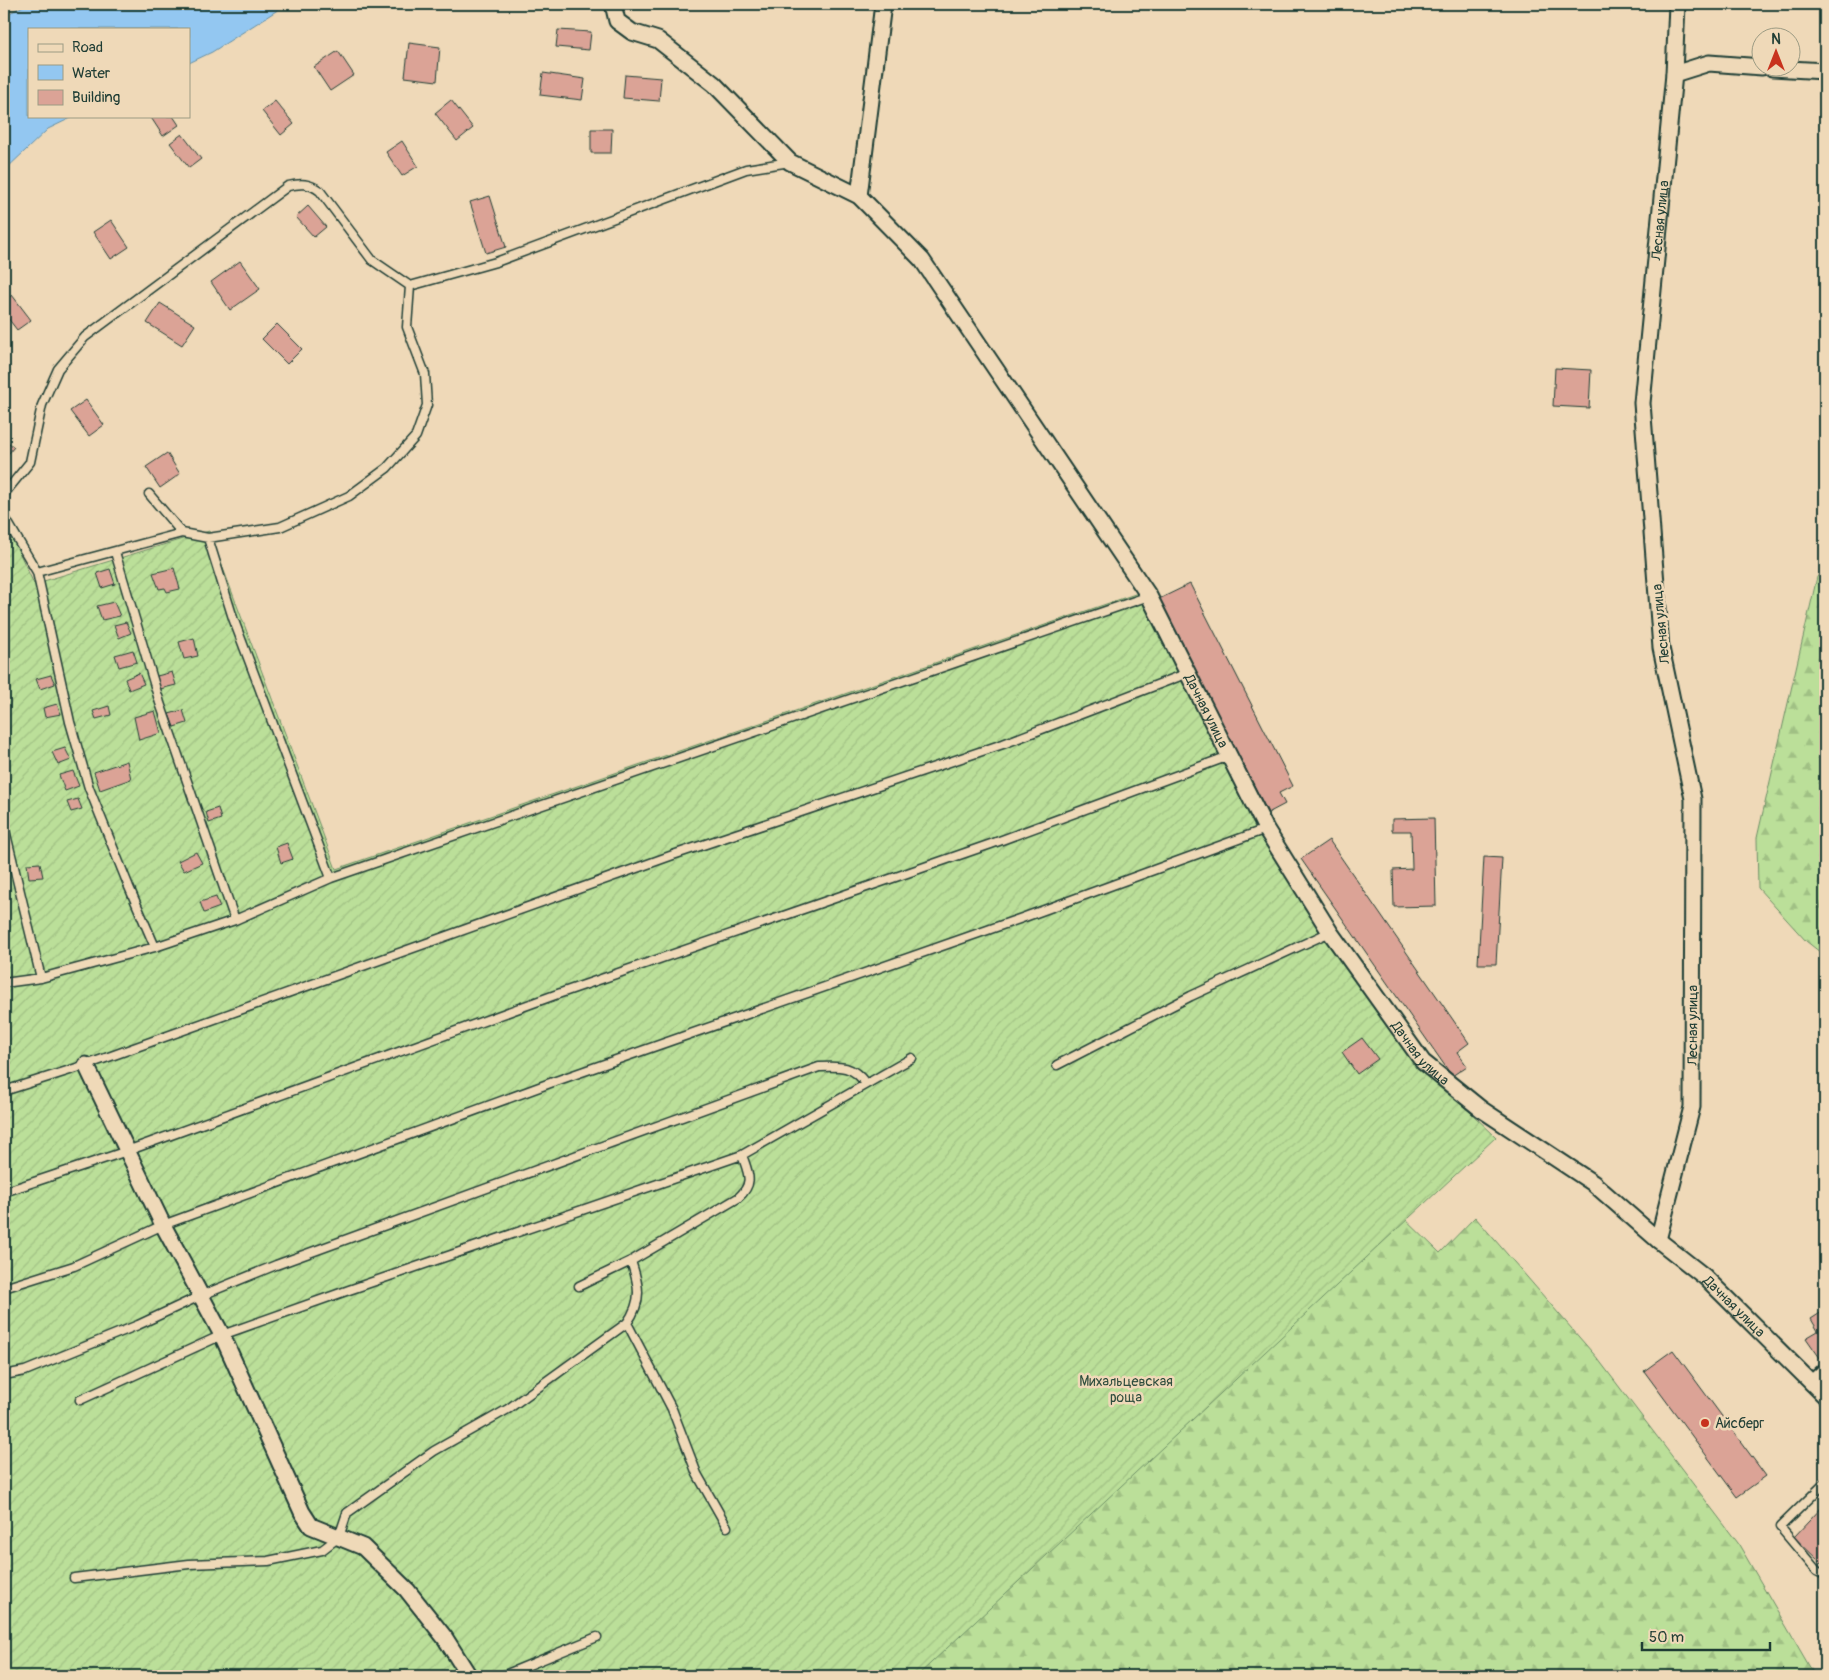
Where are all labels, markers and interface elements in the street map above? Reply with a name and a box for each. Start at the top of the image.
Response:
legend [28,28,190,118]
north arrow [1752,28,1802,78]
text: N [1771,31,1781,48]
text: Road [72,38,103,57]
text: Water [72,64,111,83]
text: Building [72,88,120,107]
street label: Лесная улица [1647,179,1672,262]
street label: Лесная улица [1648,583,1674,666]
street label: Дачная улица [1181,670,1232,750]
street label: Лесная улица [1684,985,1701,1067]
street label: Дачная улица [1387,1017,1453,1088]
street label: Дачная улица [1699,1271,1769,1340]
park label: Михальцевская роща [1079,1373,1173,1406]
place label: Айсберг [1715,1415,1764,1432]
marker: Айсберг [1699,1417,1711,1429]
scale bar [1642,1620,1769,1652]
text: 50 m [1649,1628,1684,1647]

